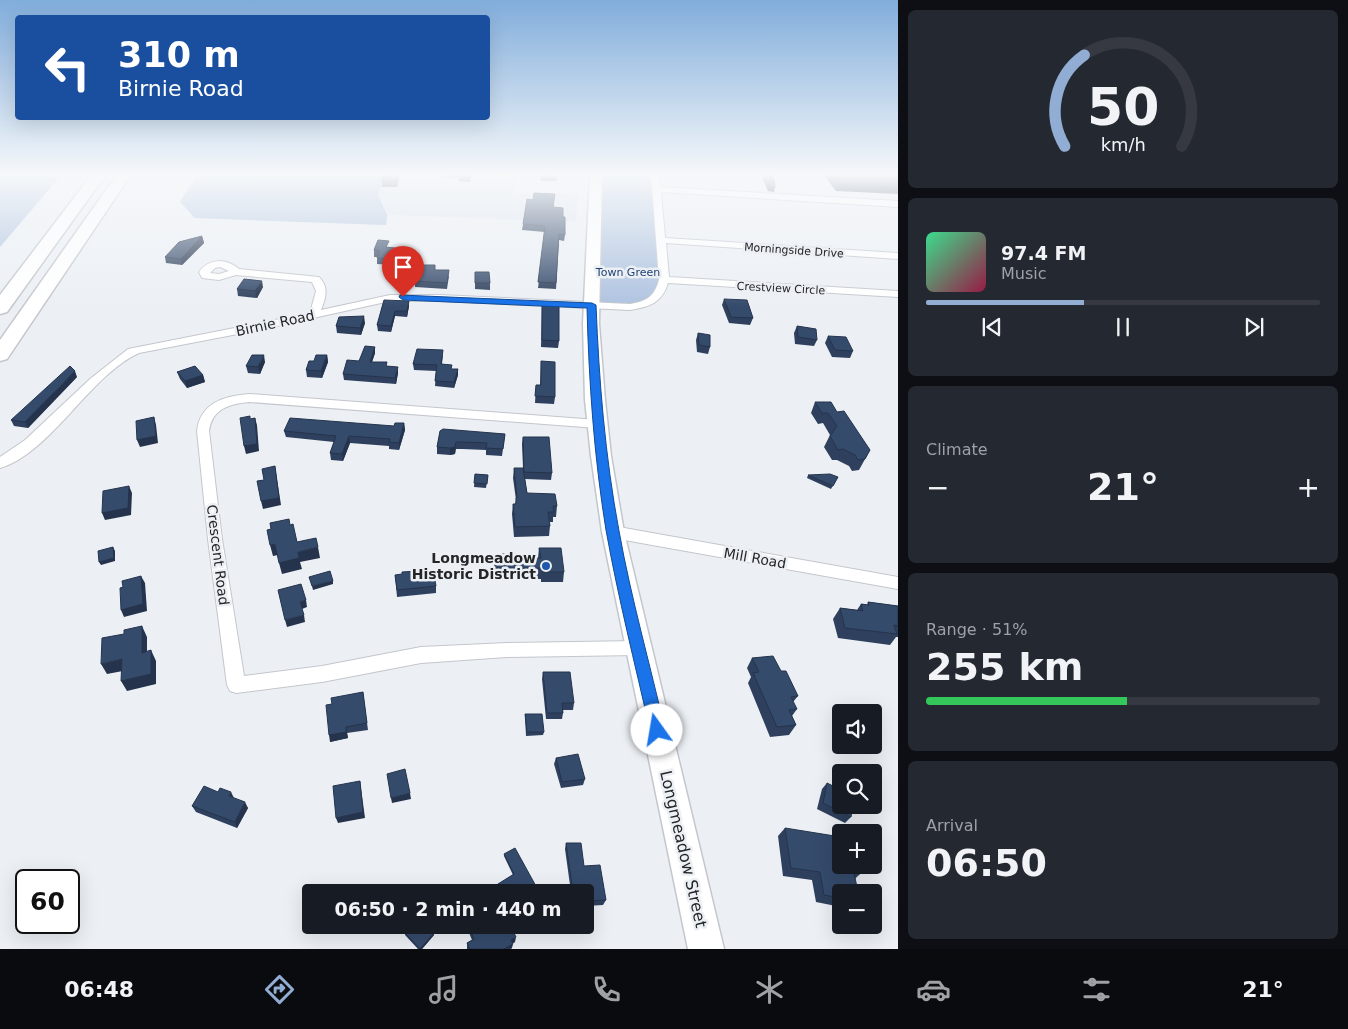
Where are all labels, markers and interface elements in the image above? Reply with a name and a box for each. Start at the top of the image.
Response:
icon: left [35,35,100,100]
text: 310 m [118,35,240,75]
text: Birnie Road [118,76,244,101]
text: 50 [1087,77,1159,137]
text: km/h [1100,134,1146,155]
street label: Morningside Drive [744,241,844,260]
text: 97.4 FM [1001,242,1086,264]
pin [382,246,424,297]
icon: arrive [389,253,417,281]
text: Music [1001,264,1047,283]
park label: Town Green [595,266,660,279]
street label: Crestview Circle [736,280,826,297]
street label: Birnie Road [234,307,316,339]
icon: previous [978,313,1006,341]
icon: pause [1109,313,1137,341]
icon: next [1240,313,1268,341]
text: Climate [926,440,988,459]
text: 21° [1087,465,1159,509]
text: − [926,471,949,504]
text: + [1297,471,1320,504]
street label: Crescent Road [204,504,232,606]
street label: Mill Road [722,545,788,571]
place label: Longmeadow Historic District [412,550,536,582]
marker: Longmeadow Historic District [540,560,552,572]
text: Range · 51% [926,620,1028,639]
text: 255 km [926,645,1083,689]
position arrow [630,703,682,755]
map controls [832,704,882,934]
button: sound [832,704,882,754]
button: search [832,764,882,814]
street label: Longmeadow Street [656,769,711,930]
text: Arrival [926,816,978,835]
button: + [832,824,882,874]
text: 06:50 [926,841,1047,885]
speed limit sign: 60 [15,869,80,934]
button: − [832,884,882,934]
text: 06:50 · 2 min · 440 m [334,898,562,920]
icon: directions [262,972,297,1007]
icon: music [426,972,461,1007]
icon: phone [589,972,624,1007]
icon: climate [752,972,787,1007]
icon: car [916,972,951,1007]
icon: filters [1079,972,1114,1007]
text: 06:48 [64,977,134,1002]
text: 21° [1242,977,1284,1002]

